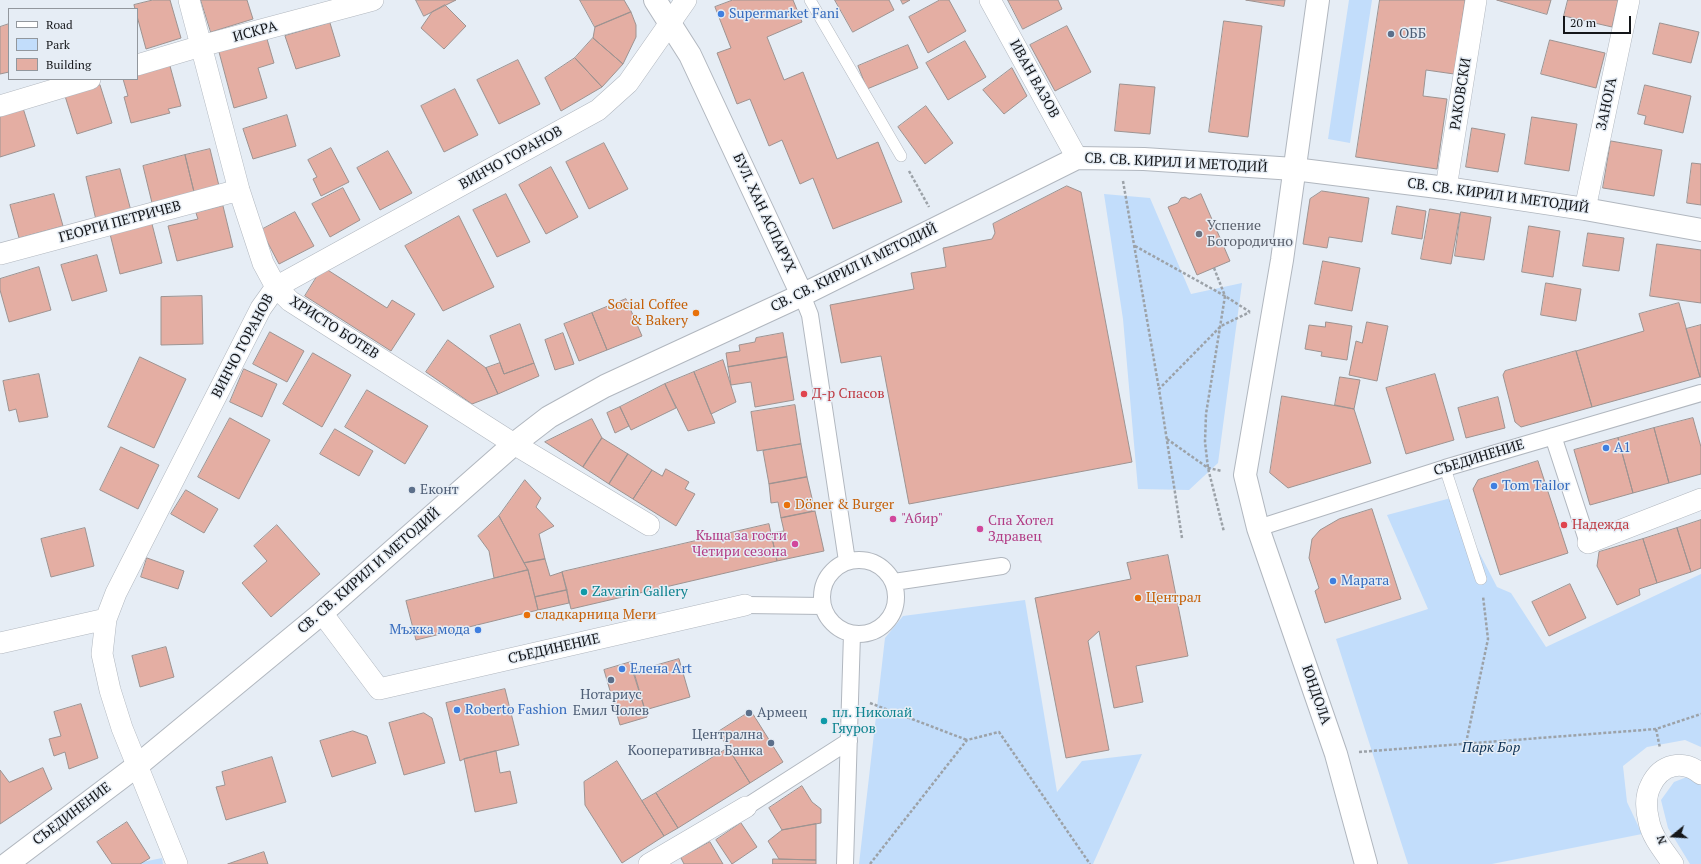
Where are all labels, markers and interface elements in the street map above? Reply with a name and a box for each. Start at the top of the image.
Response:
place label: Supermarket Fani [729,6,839,22]
legend [8,8,138,80]
scale bar [1565,8,1633,34]
marker: Supermarket Fani [716,9,726,19]
text: 20 m [1570,15,1596,30]
text: Road [46,17,73,32]
street label: ИСКРА [231,18,279,46]
place label: ОББ [1399,26,1426,42]
marker: ОББ [1386,29,1396,39]
text: Park [46,37,70,52]
street label: ИВАН ВАЗОВ [1006,37,1062,121]
text: Building [46,57,91,72]
street label: РАКОВСКИ [1447,57,1475,131]
street label: ЗАНОГА [1593,76,1621,132]
street label: ВИНЧО ГОРАНОВ [456,123,566,193]
street label: СВ. СВ. КИРИЛ И МЕТОДИЙ [1084,150,1268,176]
street label: БУЛ. ХАН АСПАРУХ [729,151,799,275]
street label: СВ. СВ. КИРИЛ И МЕТОДИЙ [1406,175,1590,217]
street label: ГЕОРГИ ПЕТРИЧЕВ [57,198,183,246]
place label: Успение Богородично [1207,218,1293,250]
street label: СВ. СВ. КИРИЛ И МЕТОДИЙ [768,220,940,316]
marker: Успение Богородично [1194,229,1204,239]
street label: ВИНЧО ГОРАНОВ [209,291,277,401]
street label: ХРИСТО БОТЕВ [286,293,382,363]
place label: Social Coffee & Bakery [608,297,688,330]
marker: Social Coffee & Bakery [691,308,701,318]
place label: Д-р Спасов [812,386,885,402]
marker: Д-р Спасов [799,389,809,399]
street label: СЪЕДИНЕНИЕ [1432,436,1526,480]
place label: A1 [1614,440,1631,456]
marker: A1 [1601,443,1611,453]
place label: Tom Tailor [1502,478,1570,494]
marker: Tom Tailor [1489,481,1499,491]
place label: Еконт [420,482,459,498]
marker: Еконт [407,485,417,495]
place label: Döner & Burger [795,497,894,513]
marker: Döner & Burger [782,500,792,510]
street label: СВ. СВ. КИРИЛ И МЕТОДИЙ [294,505,444,637]
place label: "Абир" [901,511,943,527]
place label: Спа Хотел Здравец [988,513,1054,546]
marker: "Абир" [888,514,898,524]
place label: Надежда [1572,517,1629,533]
marker: Надежда [1559,520,1569,530]
marker: Спа Хотел Здравец [975,524,985,534]
place label: Къща за гости Четири сезона [692,528,787,560]
marker: Къща за гости Четири сезона [790,539,800,549]
place label: Марата [1341,573,1389,589]
marker: Марата [1328,576,1338,586]
place label: Zavarin Gallery [592,584,688,600]
marker: Zavarin Gallery [579,587,589,597]
place label: Централ [1146,590,1201,606]
marker: Централ [1133,593,1143,603]
place label: сладкарница Меги [535,607,656,623]
marker: сладкарница Меги [522,610,532,620]
place label: Мъжка мода [389,622,470,638]
marker: Мъжка мода [473,625,483,635]
street label: СЪЕДИНЕНИЕ [506,630,602,668]
place label: Елена Art [630,661,692,677]
street label: ЮНДОЛА [1298,663,1334,727]
marker: Елена Art [617,664,627,674]
marker: Нотариус Емил Чолев [606,675,616,685]
place label: Нотариус Емил Чолев [573,687,649,720]
place label: Roberto Fashion [465,702,567,718]
marker: Roberto Fashion [452,705,462,715]
place label: Армеец [757,705,807,721]
place label: пл. Николай Гяуров [832,705,912,738]
marker: Армеец [744,708,754,718]
marker: пл. Николай Гяуров [819,716,829,726]
place label: Централна Кооперативна Банка [628,727,763,760]
marker: Централна Кооперативна Банка [766,738,776,748]
park label: Парк Бор [1462,740,1520,756]
street label: СЪЕДИНЕНИЕ [29,779,115,849]
north arrow [1653,816,1693,856]
text: N [1654,834,1670,846]

